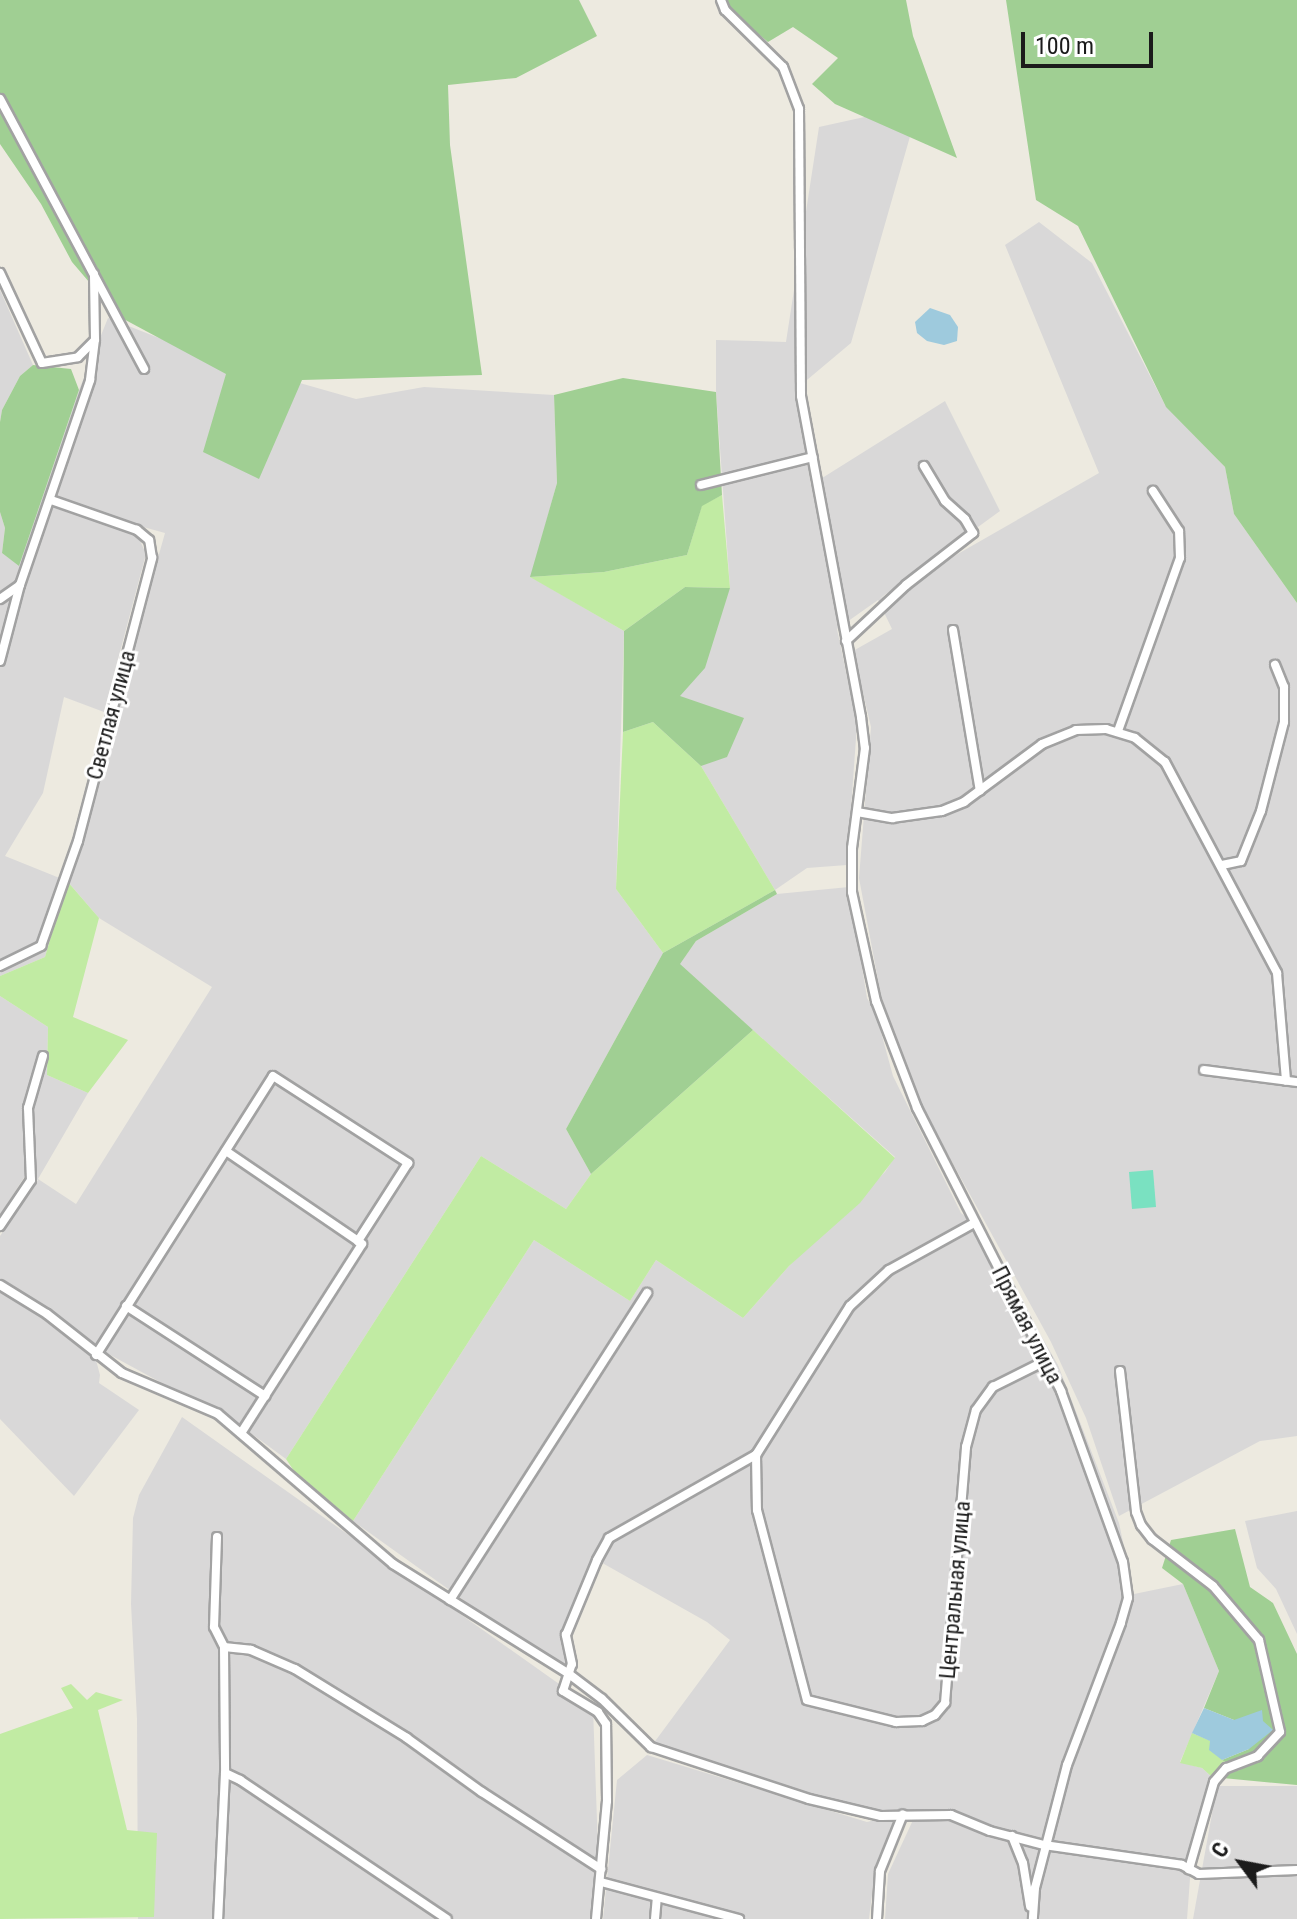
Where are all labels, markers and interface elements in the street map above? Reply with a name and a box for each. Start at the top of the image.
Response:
scale bar [1025,16,1157,66]
text: 100 m [1035,32,1094,60]
street label: Светлая улица [81,647,141,783]
street label: Прямая улица [986,1262,1068,1388]
street label: Центральная улица [934,1500,976,1680]
north arrow [1201,1823,1281,1903]
text: С [1206,1838,1234,1862]

